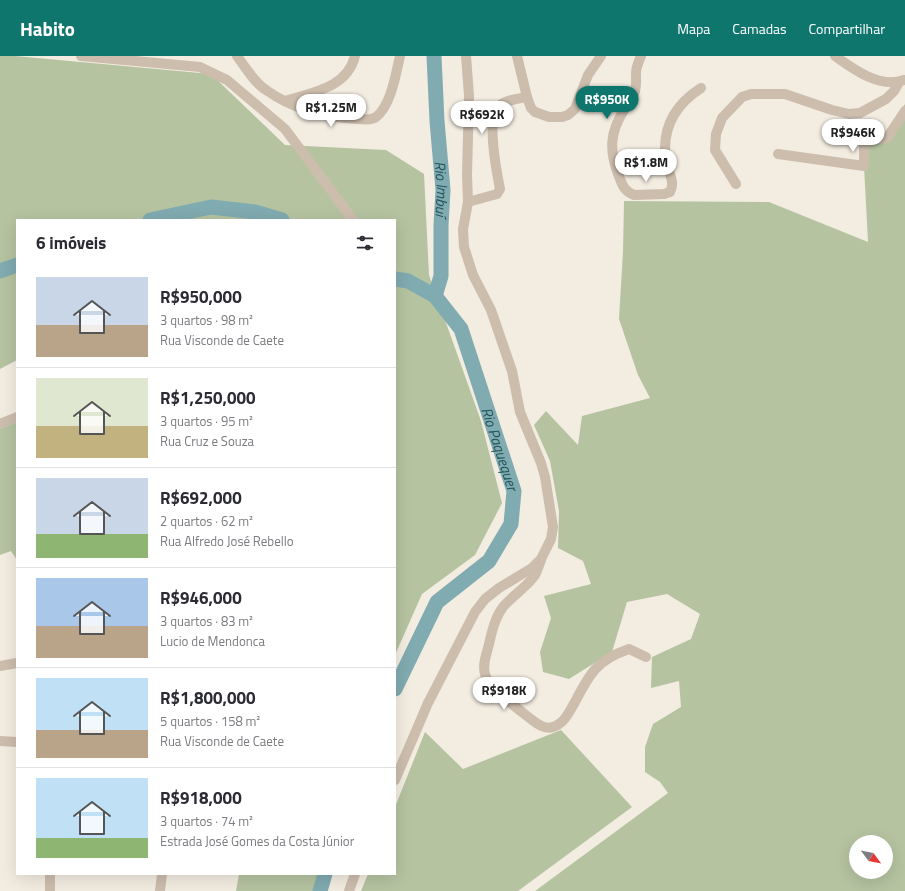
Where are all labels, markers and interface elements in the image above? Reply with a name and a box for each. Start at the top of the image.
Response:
text: Habito [20,14,75,43]
text: Mapa [677,18,710,39]
text: Camadas [732,18,787,39]
text: Compartilhar [809,18,885,39]
pin: R$950K [574,86,640,120]
text: R$950K [585,89,629,109]
pin: R$1.25M [294,94,368,128]
text: R$1.25M [305,97,357,117]
pin: R$692K [449,101,515,135]
text: R$692K [460,104,504,124]
pin: R$946K [820,119,886,153]
text: R$946K [831,122,875,142]
pin: R$1.8M [613,149,679,183]
text: R$1.8M [624,152,668,172]
water label: Rio Imbuí [429,160,455,221]
text: 6 imóveis [36,230,106,256]
icon: filters [354,232,376,254]
text: R$950,000 [160,284,242,310]
icon: home [68,293,116,341]
text: 3 quartos · 98 m² [160,310,253,330]
text: Rua Visconde de Caete [160,330,284,350]
text: R$1,250,000 [160,385,256,411]
icon: home [68,394,116,442]
water label: Rio Paquequer [476,404,525,496]
text: 3 quartos · 95 m² [160,411,253,431]
text: Rua Cruz e Souza [160,431,254,451]
text: R$692,000 [160,485,242,511]
icon: home [68,494,116,542]
text: 2 quartos · 62 m² [160,511,253,531]
text: Rua Alfredo José Rebello [160,531,294,551]
text: R$946,000 [160,585,242,611]
icon: home [68,594,116,642]
text: 3 quartos · 83 m² [160,611,253,631]
text: Lucio de Mendonca [160,631,265,651]
pin: R$918K [471,677,537,711]
text: R$918K [482,680,526,700]
text: R$1,800,000 [160,685,256,711]
icon: home [68,694,116,742]
text: 5 quartos · 158 m² [160,711,260,731]
text: Rua Visconde de Caete [160,731,284,751]
text: R$918,000 [160,785,242,811]
icon: home [68,794,116,842]
text: 3 quartos · 74 m² [160,811,253,831]
text: Estrada José Gomes da Costa Júnior [160,831,354,851]
north arrow [849,835,893,879]
map controls [849,835,893,879]

